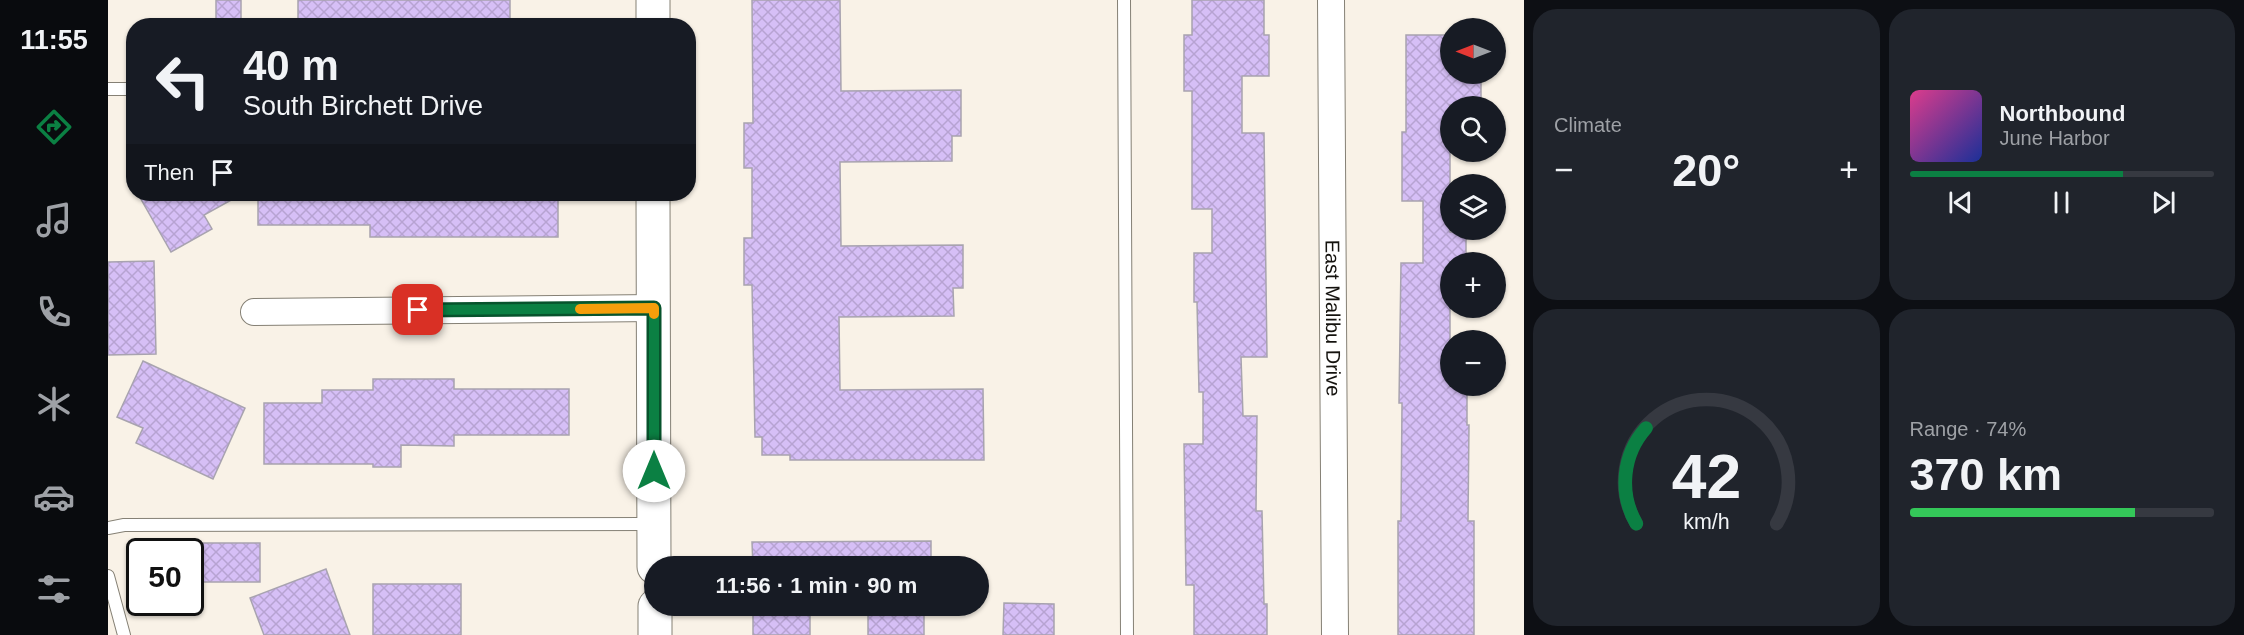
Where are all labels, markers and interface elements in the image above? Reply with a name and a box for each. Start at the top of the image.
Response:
north arrow [1440,18,1506,84]
map controls [1440,18,1506,396]
text: 11:55 [20,25,88,55]
icon: left [144,42,222,120]
text: 40 m [243,42,339,89]
text: South Birchett Drive [243,91,483,121]
button: search [1440,96,1506,162]
text: Northbound [2000,101,2125,126]
icon: directions [33,106,75,148]
text: Climate [1554,114,1622,136]
text: June Harbor [2000,127,2110,149]
text: 20° [1672,145,1740,196]
text: − [1554,151,1573,188]
text: + [1839,151,1859,188]
icon: arrive [206,156,239,189]
text: Then [144,160,194,185]
button: layers [1440,174,1506,240]
icon: previous [1944,186,1977,219]
icon: pause [2045,186,2078,219]
icon: next [2147,186,2180,219]
icon: music [33,199,75,241]
street label: East Malibu Drive [1322,240,1344,396]
button: + [1440,252,1506,318]
pin [392,284,443,335]
icon: phone [33,291,75,333]
icon: arrive [401,293,434,326]
button: − [1440,330,1506,396]
icon: climate [33,383,75,425]
text: Range · 74% [1910,418,2026,440]
position arrow [622,439,686,503]
text: 42 [1672,442,1741,511]
text: 370 km [1910,449,2062,500]
icon: car [33,476,75,518]
text: km/h [1683,511,1729,535]
speed limit sign: 50 [126,538,204,616]
icon: filters [33,568,75,610]
text: 11:56 · 1 min · 90 m [716,573,917,598]

